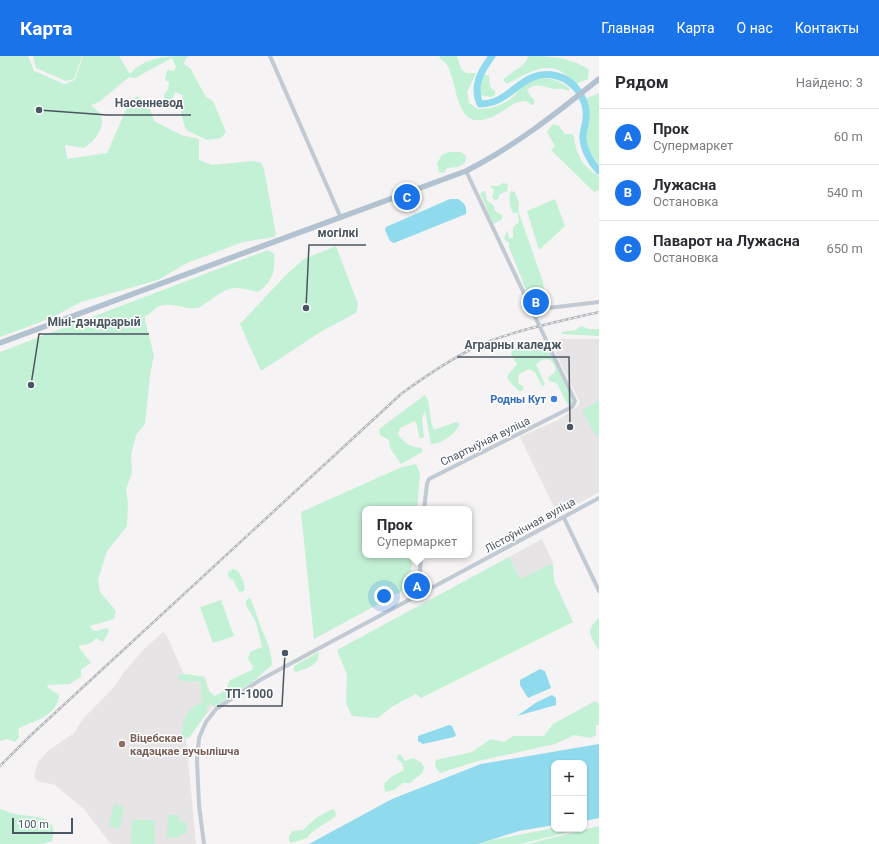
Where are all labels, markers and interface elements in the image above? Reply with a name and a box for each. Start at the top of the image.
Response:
text: Карта [20,17,72,40]
text: Главная [601,20,654,36]
text: Карта [676,20,715,36]
text: О нас [737,20,773,36]
text: Контакты [795,20,859,36]
text: Рядом [615,72,669,92]
text: Найдено: 3 [796,75,863,90]
callout: Насенневод [107,91,191,115]
text: Насенневод [115,96,184,110]
text: Прок [653,120,689,138]
text: A [624,129,632,144]
text: 60 m [834,129,863,144]
text: Супермаркет [653,138,733,153]
text: Лужасна [653,176,716,194]
pin: C [394,182,420,212]
text: B [624,185,632,200]
text: 540 m [826,185,863,200]
text: Остановка [653,194,718,209]
callout: могілкі [309,221,366,245]
text: могілкі [318,226,358,240]
text: Паварот на Лужасна [653,232,800,250]
text: C [624,241,632,256]
text: 650 m [826,241,863,256]
text: Остановка [653,250,718,265]
pin: B [523,287,549,317]
callout: Міні-дэндрарый [39,310,149,334]
text: Міні-дэндрарый [47,315,141,329]
callout: Аграрны каледж [457,333,569,357]
text: Аграрны каледж [465,338,562,352]
place label: Родны Кут [490,393,546,406]
marker: Родны Кут [549,394,559,404]
street label: Спартыўная вуліца [438,414,532,469]
street label: Лістоўнічная вуліца [483,495,578,556]
popup [362,506,472,558]
text: Прок [377,516,413,534]
text: Супермаркет [377,534,457,549]
pin: A [404,571,430,601]
your location [374,586,394,606]
callout: ТП-1000 [217,682,282,706]
text: ТП-1000 [225,687,273,701]
place label: Віцебскае кадэцкае вучылішча [130,732,239,758]
marker: Віцебскае кадэцкае вучылішча [117,739,127,749]
map controls [551,760,587,832]
button: + [551,760,587,796]
button: − [551,796,587,832]
scale bar [12,816,73,835]
text: 100 m [18,818,49,831]

